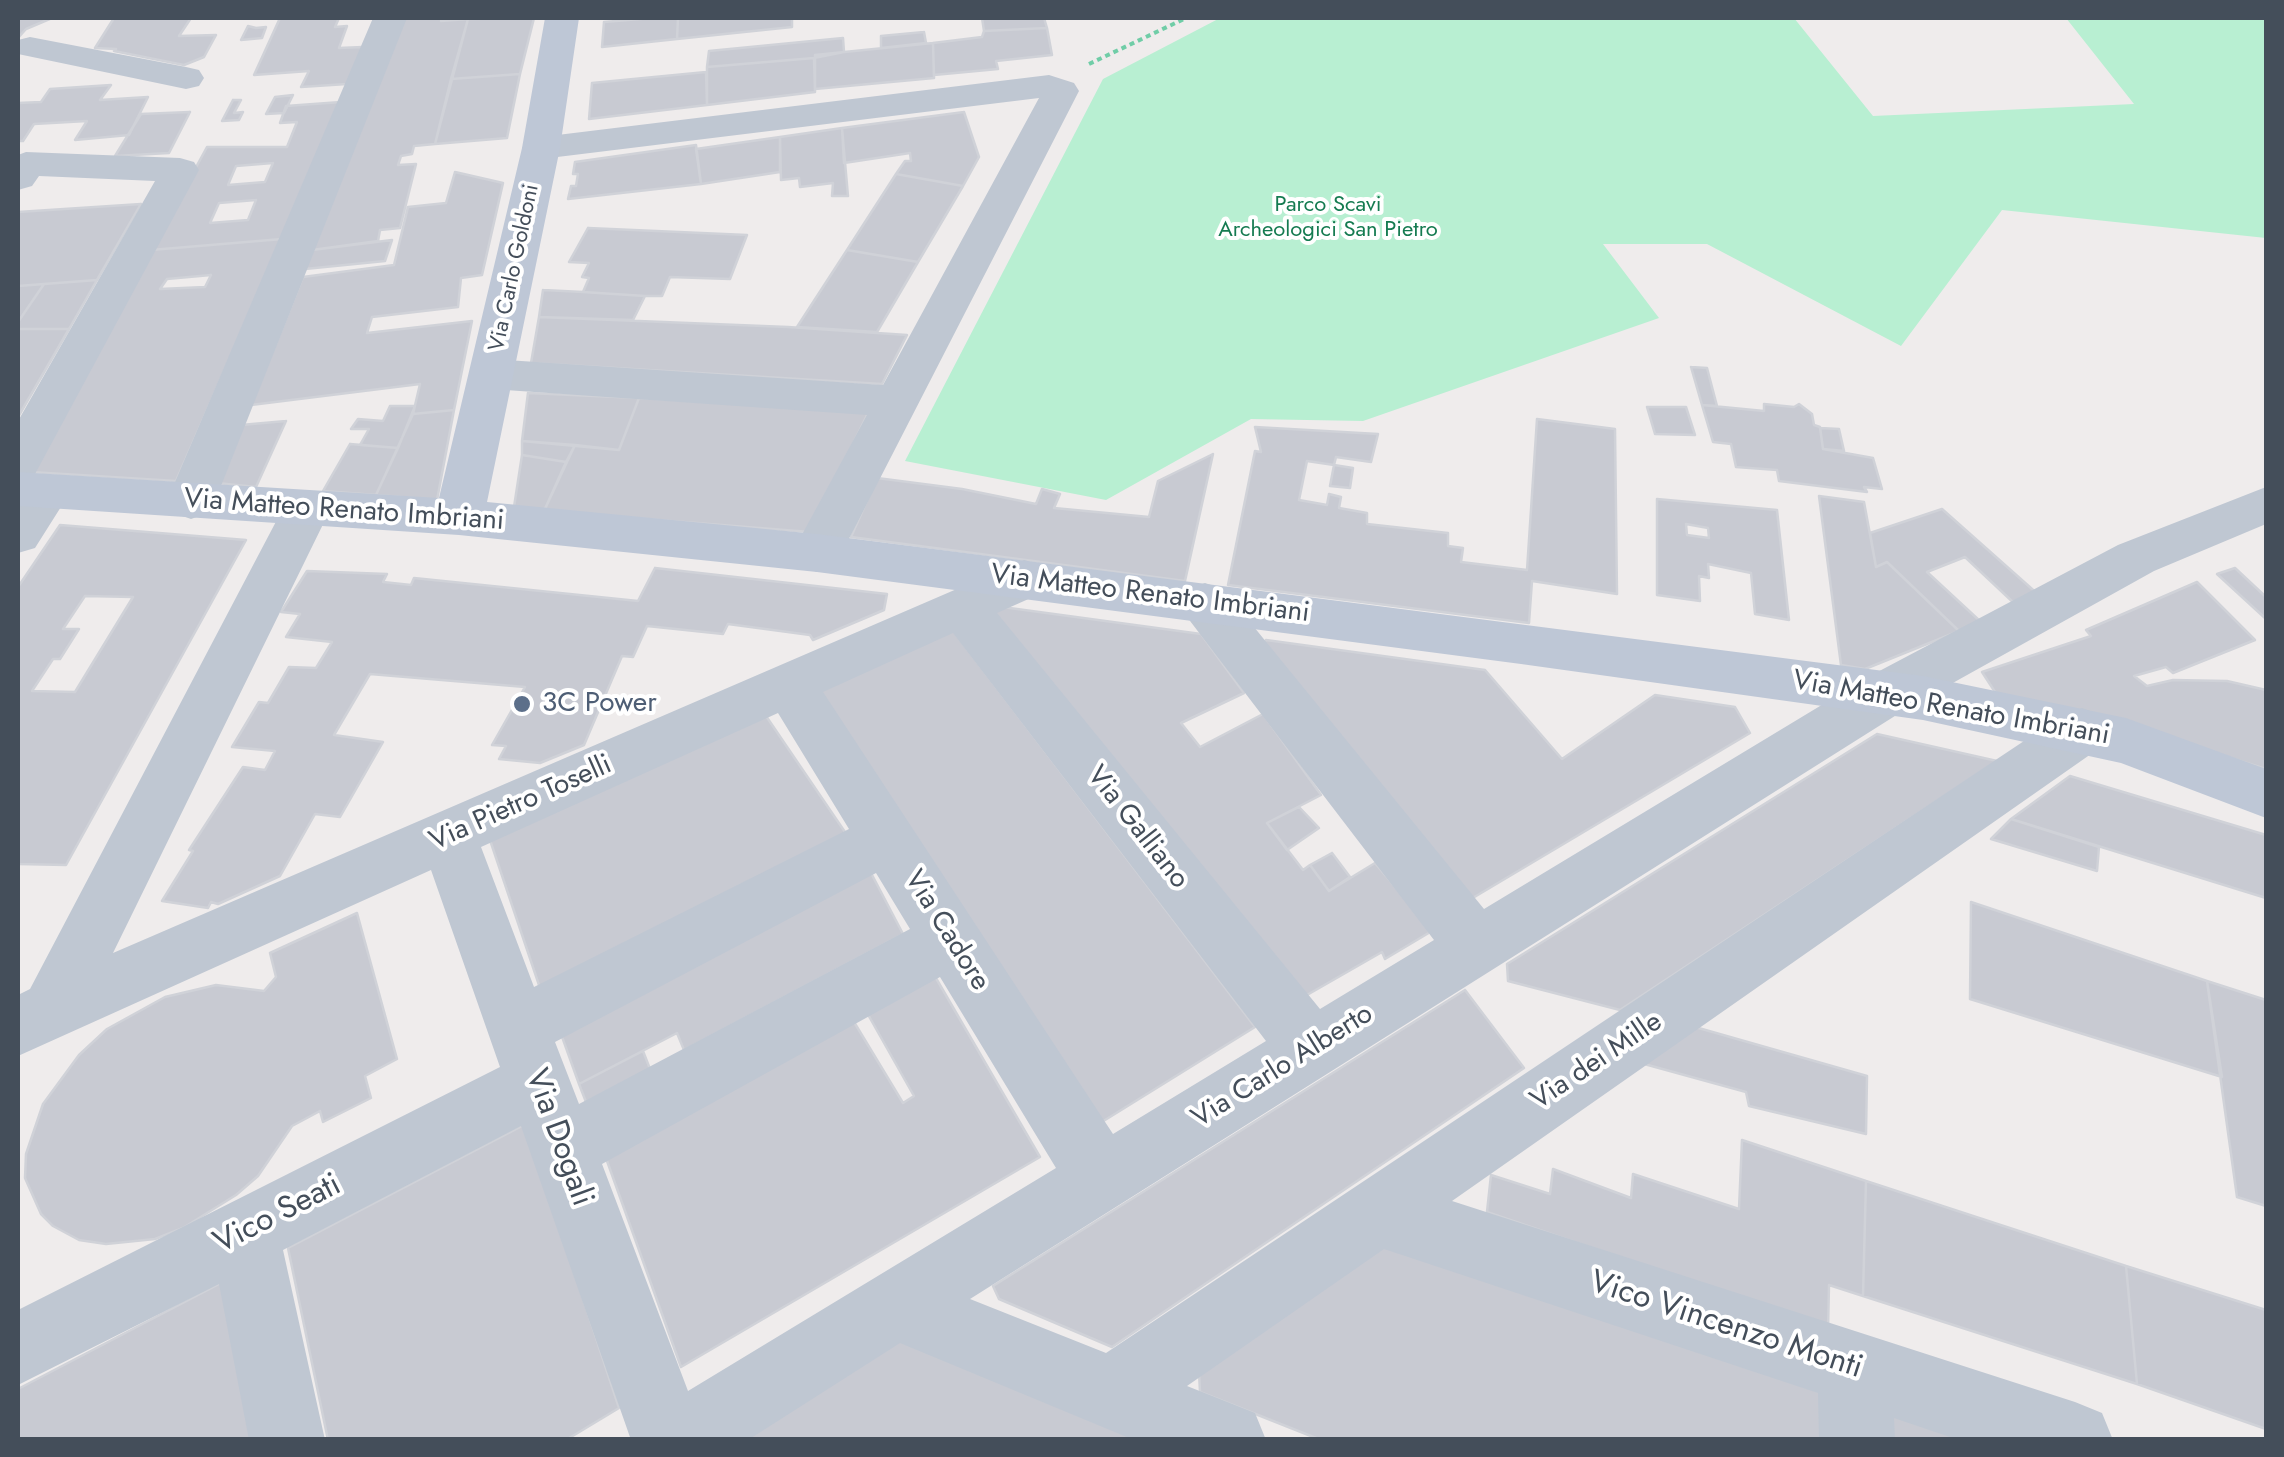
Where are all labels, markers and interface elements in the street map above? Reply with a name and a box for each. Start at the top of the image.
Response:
street label: Via Carlo Goldoni [484,182,546,354]
park label: Parco Scavi Archeologici San Pietro [1218,193,1438,245]
street label: Via Matteo Renato Imbriani [183,483,505,539]
street label: Via Matteo Renato Imbriani [989,559,1311,631]
street label: Via Matteo Renato Imbriani [1790,665,2112,753]
place label: 3C Power [542,687,657,721]
marker: 3C Power [511,693,533,715]
street label: Via Pietro Toselli [425,749,617,859]
street label: Via Galliano [1079,760,1195,896]
street label: Via Cadore [896,865,996,997]
street label: Via Carlo Alberto [1186,998,1380,1136]
street label: Via dei Mille [1525,1006,1669,1118]
street label: Via Dogali [516,1064,600,1212]
street label: Vico Seati [208,1167,348,1263]
street label: Vico Vincenzo Monti [1585,1264,1867,1388]

